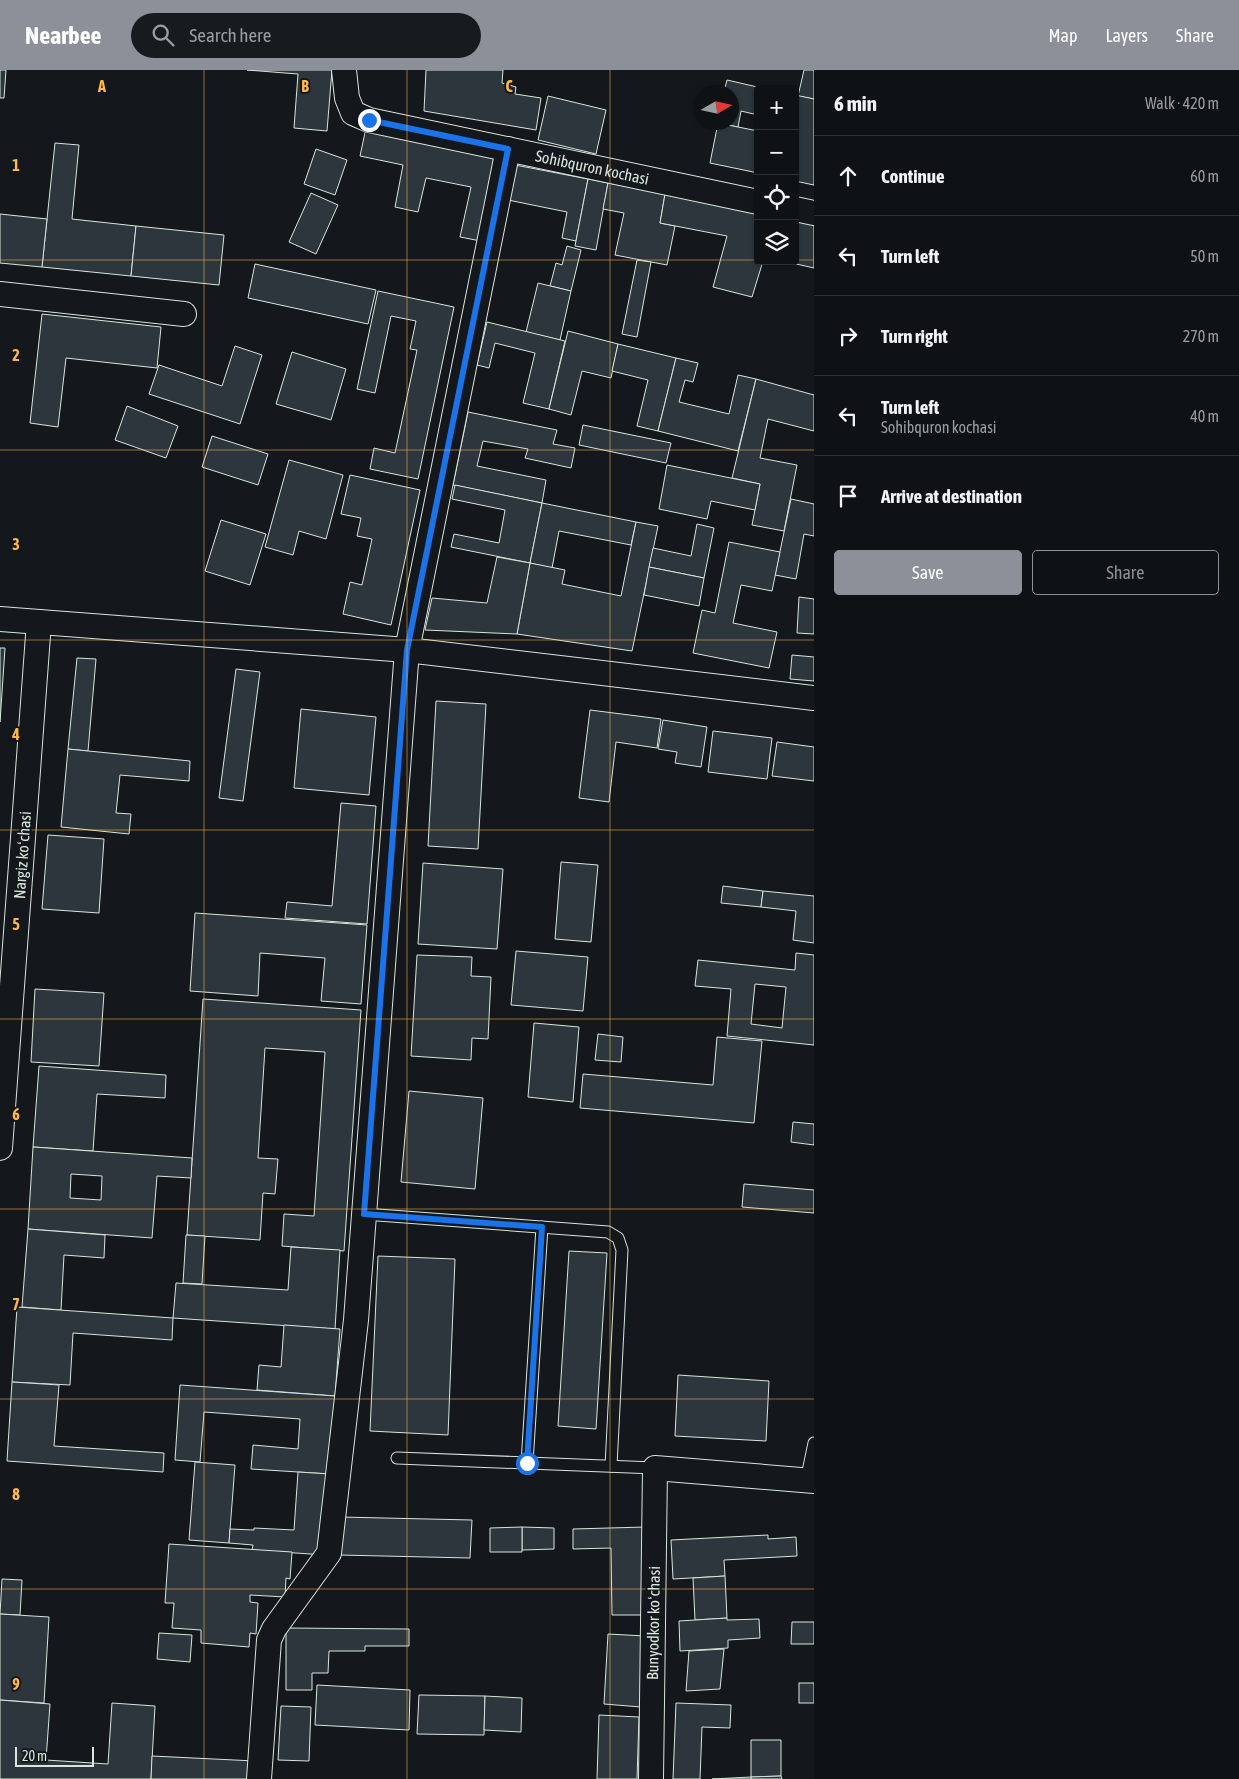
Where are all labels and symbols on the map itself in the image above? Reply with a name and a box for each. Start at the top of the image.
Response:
text: A [97,77,106,95]
text: B [301,77,309,95]
text: C [505,77,513,95]
north arrow [694,85,739,130]
route end [358,109,381,132]
street label: Sohibquron kochasi [534,146,651,188]
text: 1 [12,156,20,174]
text: 2 [12,346,20,364]
text: 3 [12,535,20,553]
text: 4 [11,725,20,743]
street label: Nargiz koʻchasi [10,811,35,900]
text: 5 [12,915,20,933]
text: 6 [12,1105,20,1123]
text: 7 [12,1295,20,1313]
route start [516,1452,539,1475]
text: 8 [12,1485,20,1503]
street label: Bunyodkor koʻchasi [643,1566,664,1680]
text: 9 [12,1675,20,1693]
scale bar [15,1744,94,1767]

